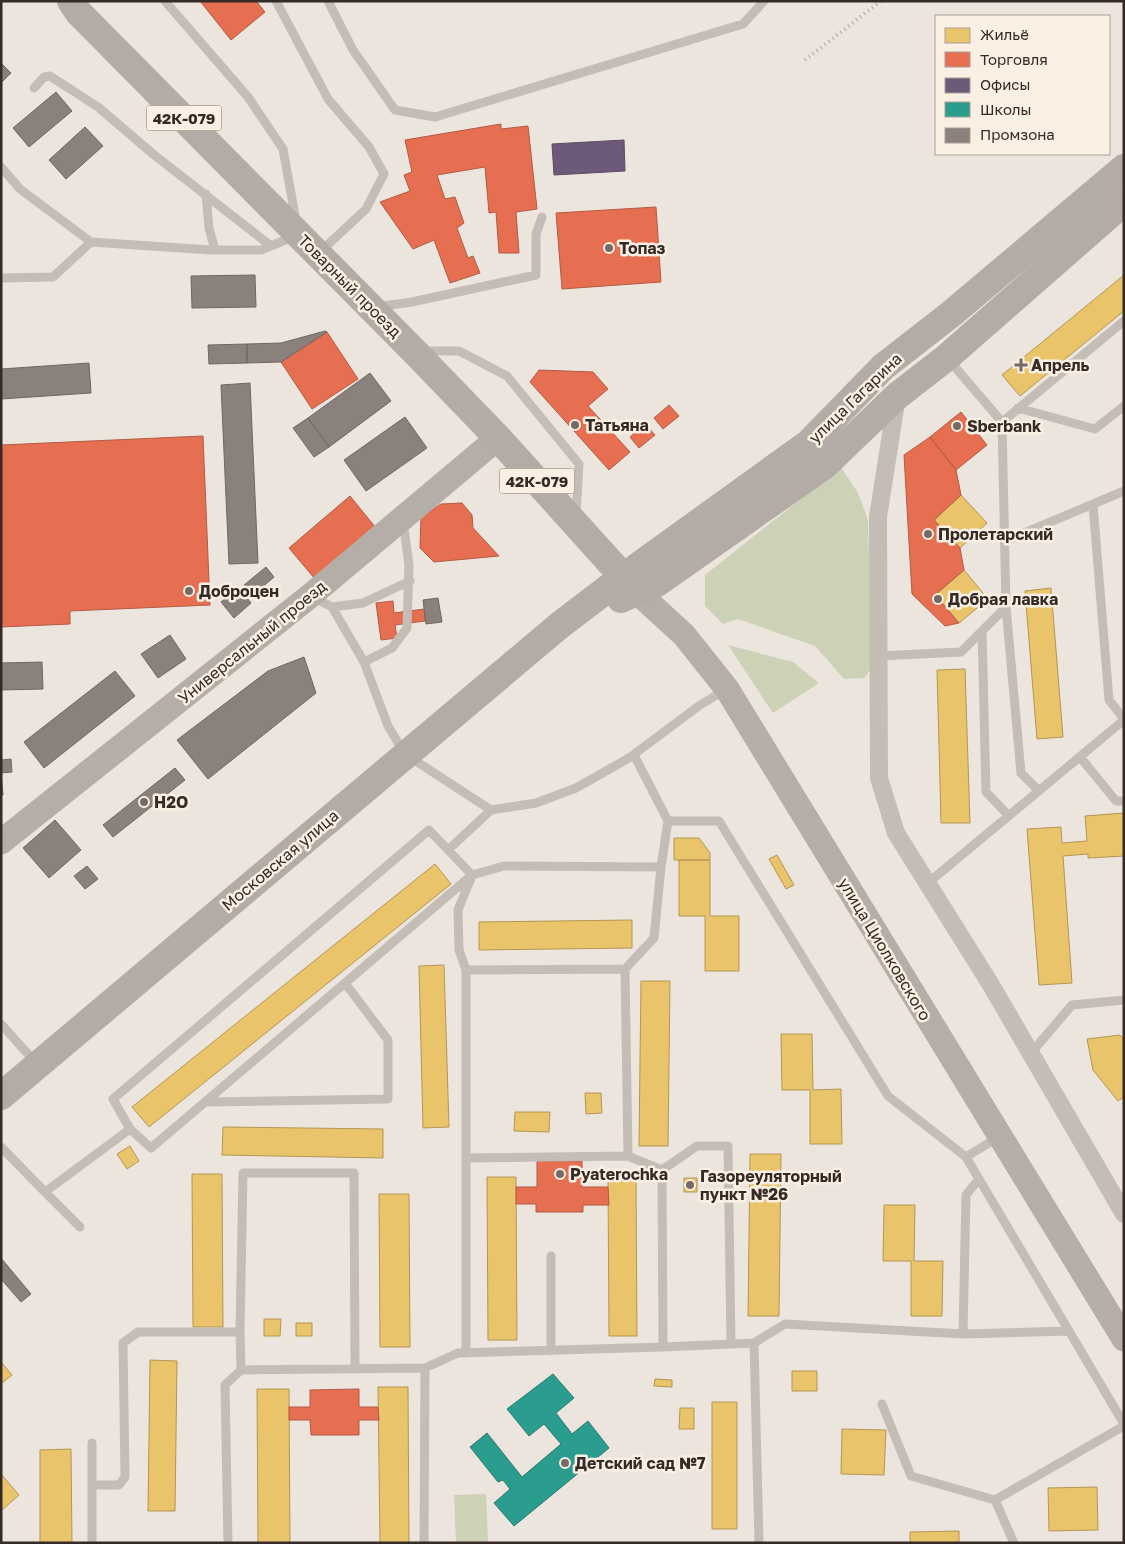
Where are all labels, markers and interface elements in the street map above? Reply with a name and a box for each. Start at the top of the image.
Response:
legend [935,15,1110,155]
text: Жильё [980,25,1029,43]
text: Торговля [980,50,1048,68]
text: Офисы [980,75,1030,93]
text: Школы [980,100,1031,118]
road number: 42К-079 [146,106,222,130]
text: Промзона [980,125,1055,143]
street label: Товарный проезд [294,230,406,342]
place label: Топаз [619,238,666,258]
marker: Топаз [603,242,615,254]
street label: улица Гагарина [804,349,906,447]
place label: Апрель [1031,355,1090,375]
marker: Апрель [1015,359,1027,371]
place label: Татьяна [585,415,649,435]
place label: Sberbank [967,416,1042,436]
marker: Татьяна [569,419,581,431]
marker: Sberbank [951,420,963,432]
road number: 42К-079 [500,468,574,494]
place label: Пролетарский [938,524,1053,544]
marker: Пролетарский [922,528,934,540]
street label: Универсальный проезд [174,576,330,708]
place label: Доброцен [199,581,279,601]
marker: Доброцен [183,585,195,597]
place label: Добрая лавка [948,589,1058,609]
marker: Добрая лавка [932,593,944,605]
place label: Н2О [154,792,188,812]
marker: Н2О [138,796,150,808]
street label: Московская улица [217,805,343,915]
street label: улица Циолковского [834,874,936,1024]
place label: Pyaterochka [570,1164,668,1184]
place label: Газореуляторный пункт №26 [700,1166,842,1204]
marker: Pyaterochka [554,1168,566,1180]
marker: Газореуляторный пункт №26 [684,1179,696,1191]
place label: Детский сад №7 [575,1453,706,1473]
marker: Детский сад №7 [559,1457,571,1469]

